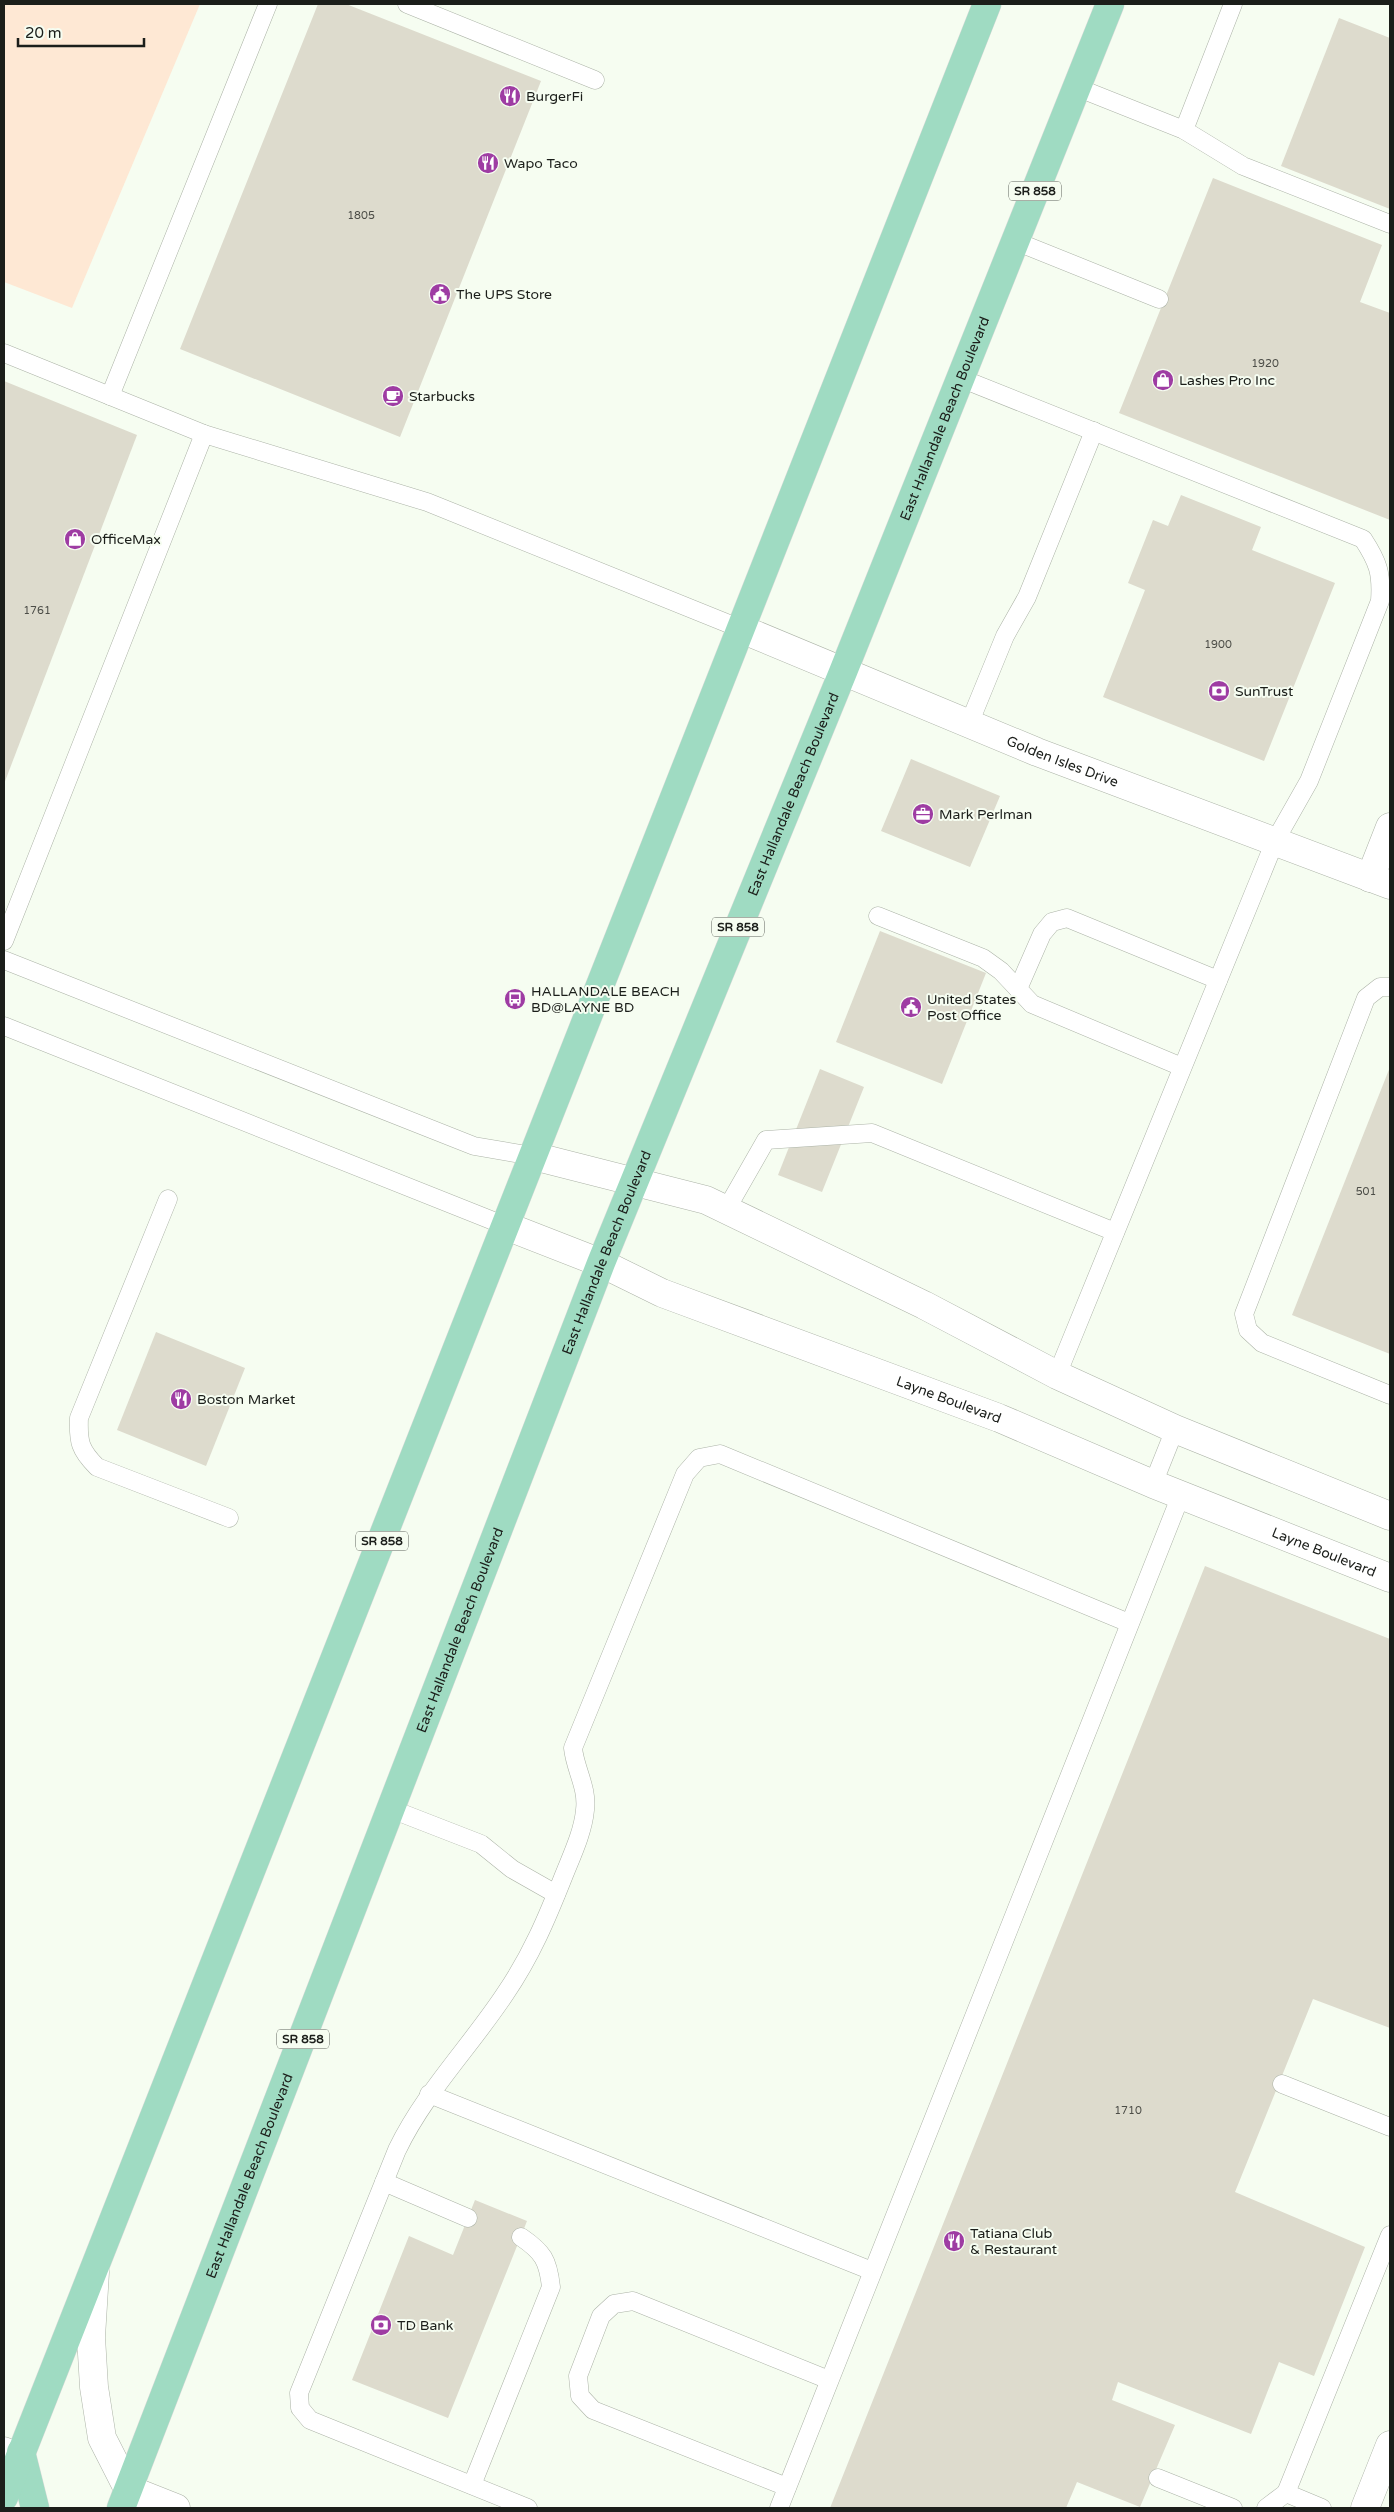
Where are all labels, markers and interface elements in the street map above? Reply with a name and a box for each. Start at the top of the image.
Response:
scale bar [18,15,144,47]
text: 20 m [25,24,62,42]
restaurant icon: BurgerFi [498,84,522,108]
place label: BurgerFi [526,88,583,105]
restaurant icon: Wapo Taco [476,151,500,175]
place label: Wapo Taco [504,155,578,172]
road number: SR 858 [1009,182,1061,200]
house number: 1805 [347,209,375,222]
public building icon: The UPS Store [428,282,452,306]
place label: The UPS Store [456,286,552,303]
street label: East Hallandale Beach Boulevard [896,314,993,523]
house number: 1920 [1251,357,1279,370]
shop icon: Lashes Pro Inc [1151,368,1175,392]
place label: Lashes Pro Inc [1179,372,1275,389]
cafe icon: Starbucks [381,384,405,408]
place label: Starbucks [409,388,475,405]
shop icon: OfficeMax [63,527,87,551]
place label: OfficeMax [91,531,161,548]
house number: 1761 [23,604,51,617]
house number: 1900 [1204,638,1232,651]
bank icon: SunTrust [1207,679,1231,703]
place label: SunTrust [1235,683,1294,700]
street label: East Hallandale Beach Boulevard [744,690,843,899]
street label: Golden Isles Drive [1004,732,1121,791]
office icon: Mark Perlman [911,802,935,826]
place label: Mark Perlman [939,806,1032,823]
road number: SR 858 [712,918,764,936]
place label: HALLANDALE BEACH BD@LAYNE BD [531,983,680,1016]
bus stop icon: HALLANDALE BEACH BD@LAYNE BD [503,987,527,1011]
place label: United States Post Office [927,991,1017,1024]
public building icon: United States Post Office [899,995,923,1019]
street label: East Hallandale Beach Boulevard [558,1148,655,1357]
house number: 501 [1356,1185,1376,1198]
street label: Layne Boulevard [894,1373,1004,1427]
restaurant icon: Boston Market [169,1387,193,1411]
place label: Boston Market [197,1391,296,1408]
street label: Layne Boulevard [1269,1524,1379,1581]
street label: East Hallandale Beach Boulevard [413,1525,507,1735]
road number: SR 858 [356,1532,408,1550]
road number: SR 858 [277,2030,329,2048]
street label: East Hallandale Beach Boulevard [202,2071,297,2281]
house number: 1710 [1114,2104,1142,2117]
place label: Tatiana Club & Restaurant [970,2225,1058,2258]
restaurant icon: Tatiana Club & Restaurant [942,2229,966,2253]
bank icon: TD Bank [369,2313,393,2337]
place label: TD Bank [397,2317,454,2334]

